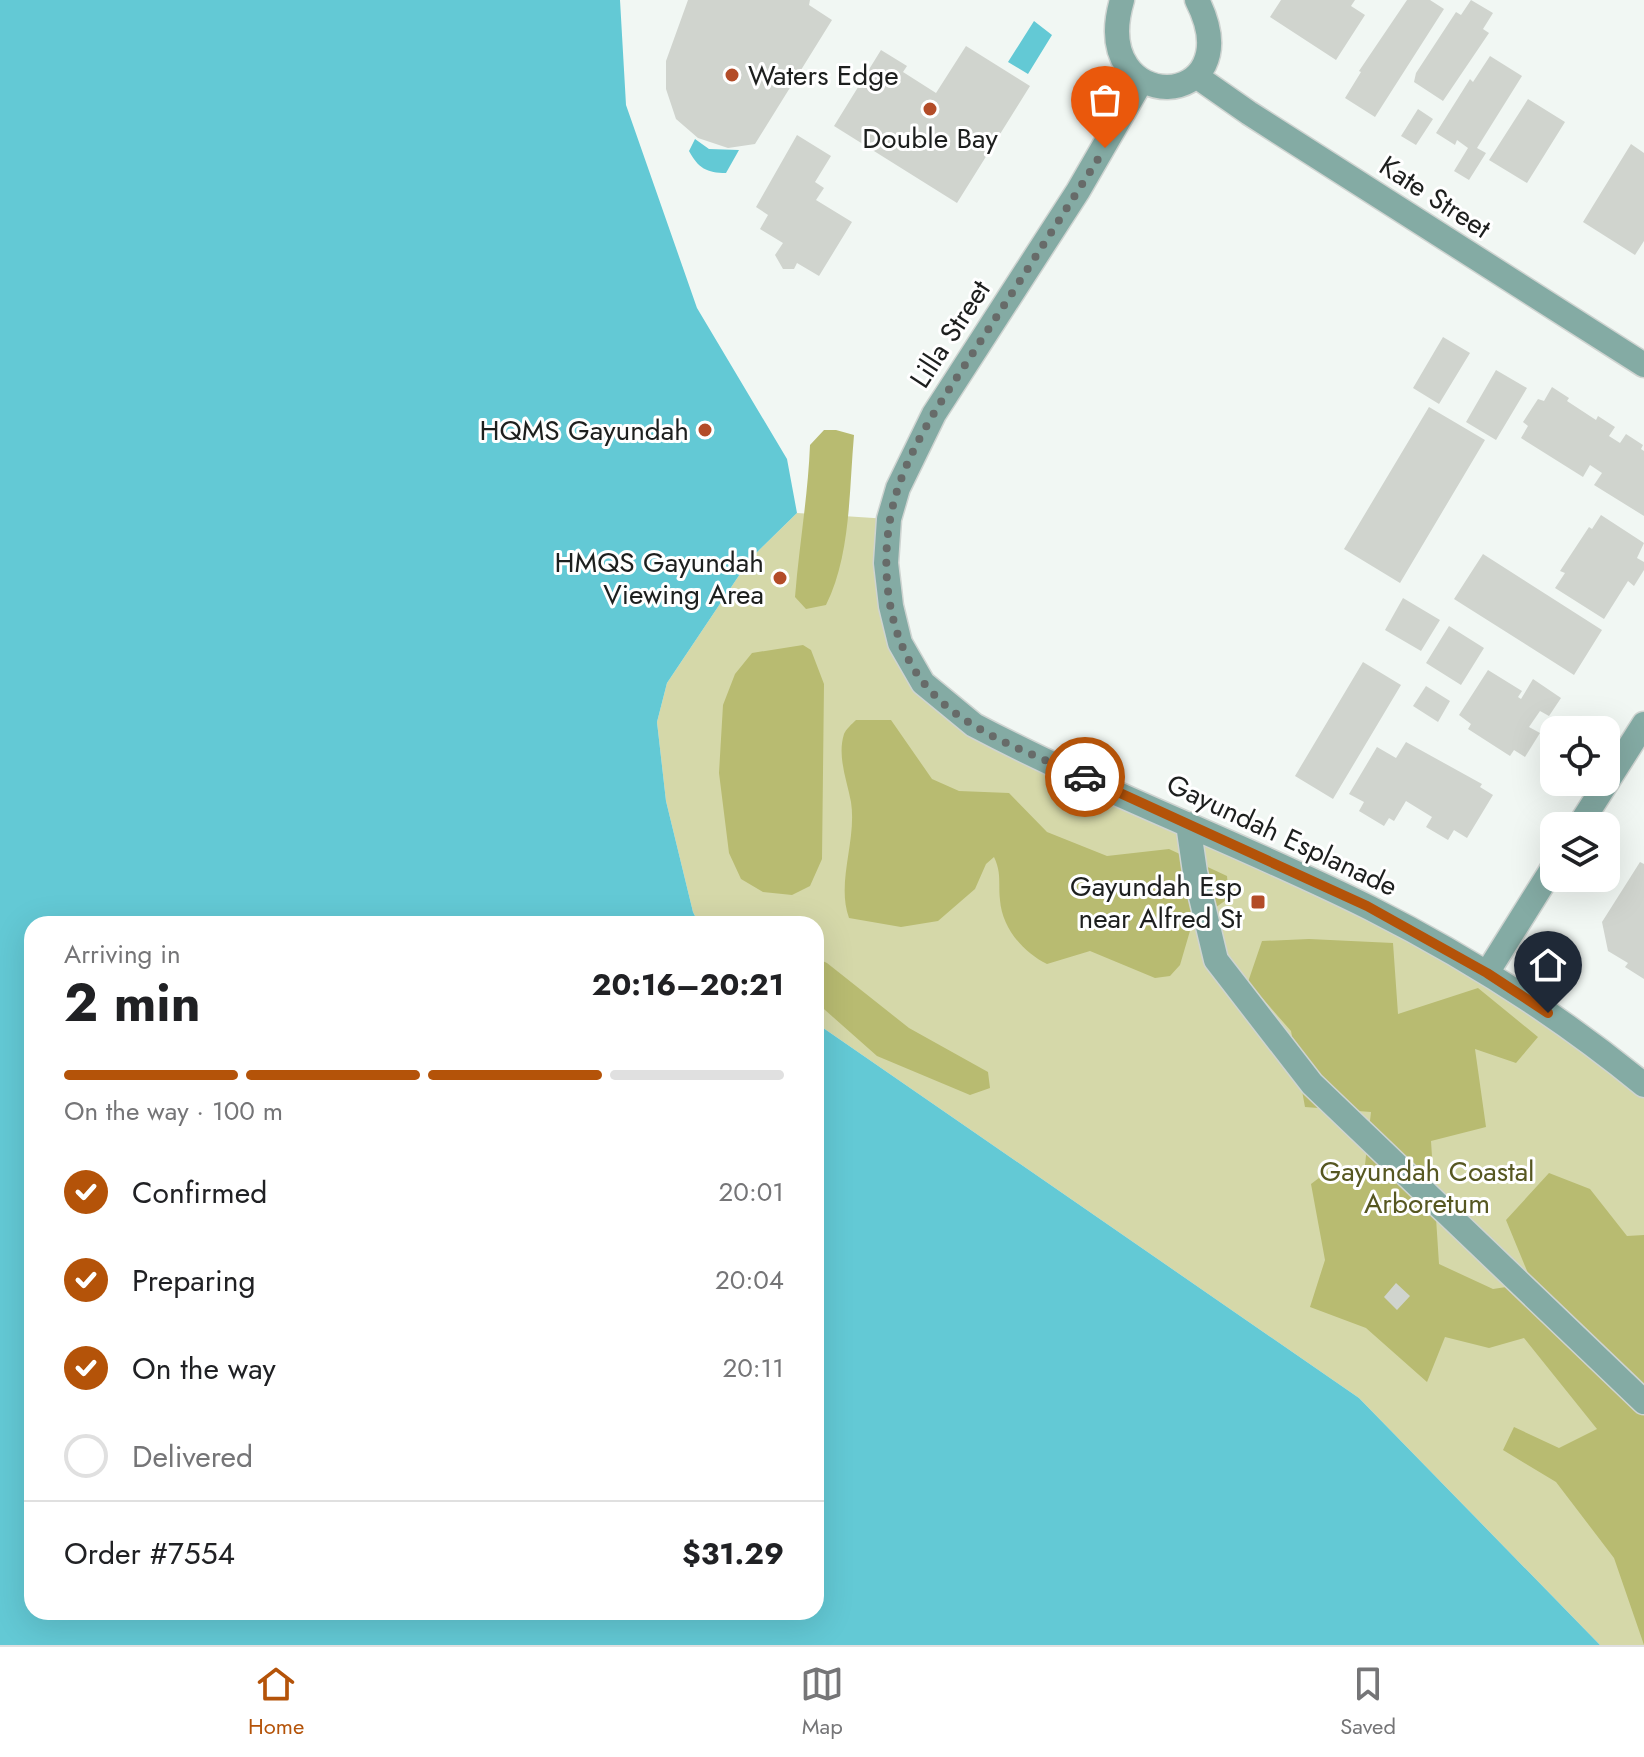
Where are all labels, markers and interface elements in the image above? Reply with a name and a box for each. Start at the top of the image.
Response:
place label: Waters Edge [748,55,899,96]
marker: Waters Edge [723,66,741,84]
pin [1071,66,1139,148]
icon: bag [1083,78,1127,122]
marker: Double Bay [921,100,939,118]
place label: Double Bay [862,118,998,159]
street label: Kate Street [1371,146,1499,249]
street label: Lilla Street [900,272,1000,396]
place label: HQMS Gayundah [480,410,689,451]
marker: HQMS Gayundah [696,421,714,439]
place label: HMQS Gayundah Viewing Area [555,542,764,615]
marker: HMQS Gayundah Viewing Area [771,569,789,587]
map controls [1540,716,1620,892]
button: locate [1540,716,1620,796]
courier [1045,737,1125,817]
icon: car [1063,755,1107,799]
street label: Gayundah Esplanade [1160,764,1404,906]
button: layers [1540,812,1620,892]
place label: Gayundah Esp near Alfred St [1070,866,1242,939]
marker: Gayundah Esp near Alfred St [1249,893,1267,911]
pin [1514,931,1582,1013]
text: Arriving in [64,935,181,973]
icon: home [1526,943,1570,987]
text: 20:16–20:21 [592,963,784,1006]
text: 2 min [64,965,201,1041]
text: On the way · 100 m [64,1092,283,1130]
park label: Gayundah Coastal Arboretum [1319,1151,1535,1224]
icon: check [64,1170,108,1214]
text: Confirmed [132,1171,267,1214]
text: 20:01 [719,1173,784,1211]
icon: check [64,1258,108,1302]
text: Preparing [132,1259,256,1302]
text: 20:04 [715,1261,784,1299]
icon: check [64,1346,108,1390]
text: On the way [132,1347,276,1390]
text: 20:11 [722,1349,784,1387]
text: Delivered [132,1435,253,1478]
text: Order #7554 [64,1532,235,1575]
text: $31.29 [682,1532,784,1575]
tab: Home [248,1662,304,1742]
tab: Map [800,1662,844,1742]
tab: Saved [1340,1662,1396,1742]

